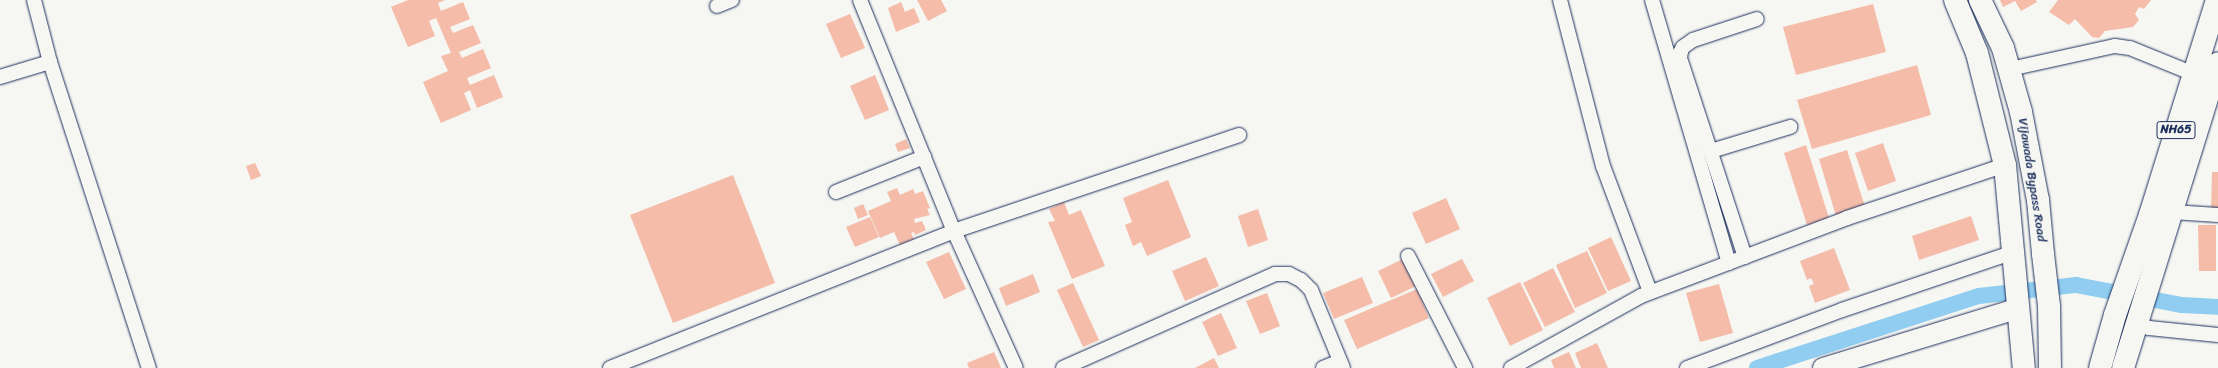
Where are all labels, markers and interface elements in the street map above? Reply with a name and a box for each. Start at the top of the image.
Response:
street label: Vijawada Bypass Road [2015,117,2049,243]
road number: NH65 [2156,120,2196,140]

